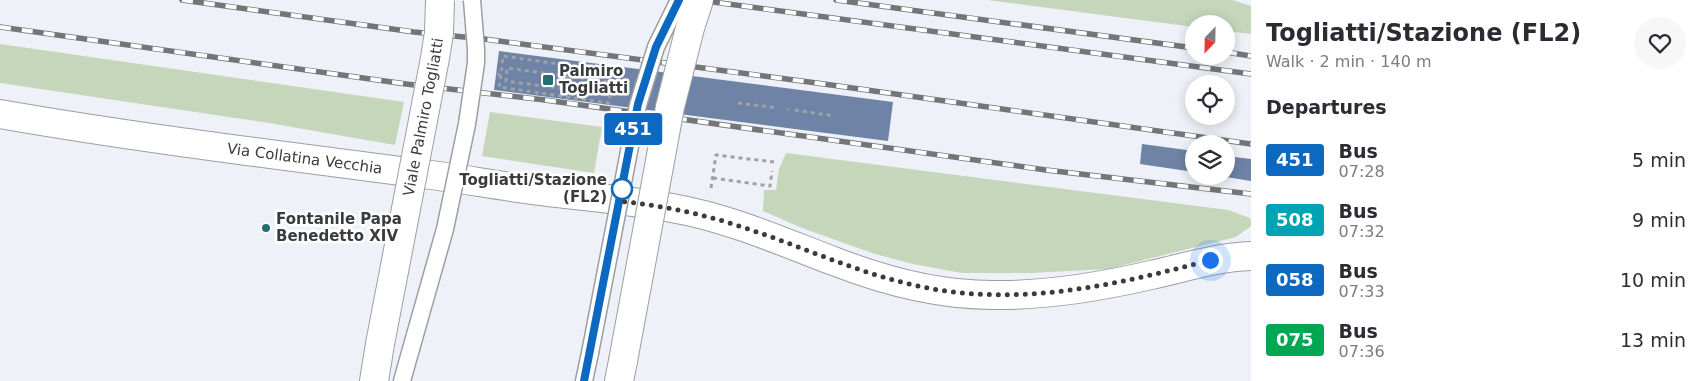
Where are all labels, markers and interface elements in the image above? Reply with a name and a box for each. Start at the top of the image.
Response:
north arrow [1185,15,1235,65]
map controls [1185,15,1235,185]
button: heart [1634,17,1686,69]
text: Togliatti/Stazione (FL2) [1266,19,1581,47]
street label: Viale Palmiro Togliatti [400,37,447,198]
text: Walk · 2 min · 140 m [1266,52,1431,71]
place label: Palmiro Togliatti [559,62,628,97]
marker: Palmiro Togliatti [541,73,555,87]
button: locate [1185,75,1235,125]
text: Departures [1266,96,1387,118]
line badge: 451 [604,113,662,145]
text: 451 [614,118,652,139]
button: layers [1185,135,1235,185]
street label: Via Collatina Vecchia [226,139,384,178]
text: Bus [1339,140,1378,162]
text: 451 [1276,149,1314,170]
text: 5 min [1632,149,1686,171]
text: 07:28 [1339,162,1385,181]
place label: Togliatti/Stazione (FL2) [459,171,607,206]
marker: Togliatti/Stazione (FL2) [611,178,633,200]
text: Bus [1339,200,1378,222]
text: 508 [1276,209,1314,230]
text: 9 min [1632,209,1686,231]
place label: Fontanile Papa Benedetto XIV [276,210,402,245]
marker: Fontanile Papa Benedetto XIV [260,222,272,234]
text: 07:32 [1339,222,1385,241]
your location [1198,248,1223,273]
text: Bus [1339,260,1378,282]
text: 058 [1276,269,1314,290]
text: 10 min [1620,269,1686,291]
text: 07:33 [1339,282,1385,301]
text: Bus [1339,320,1378,342]
text: 075 [1276,329,1314,350]
text: 13 min [1620,329,1686,351]
text: 07:36 [1339,342,1385,361]

